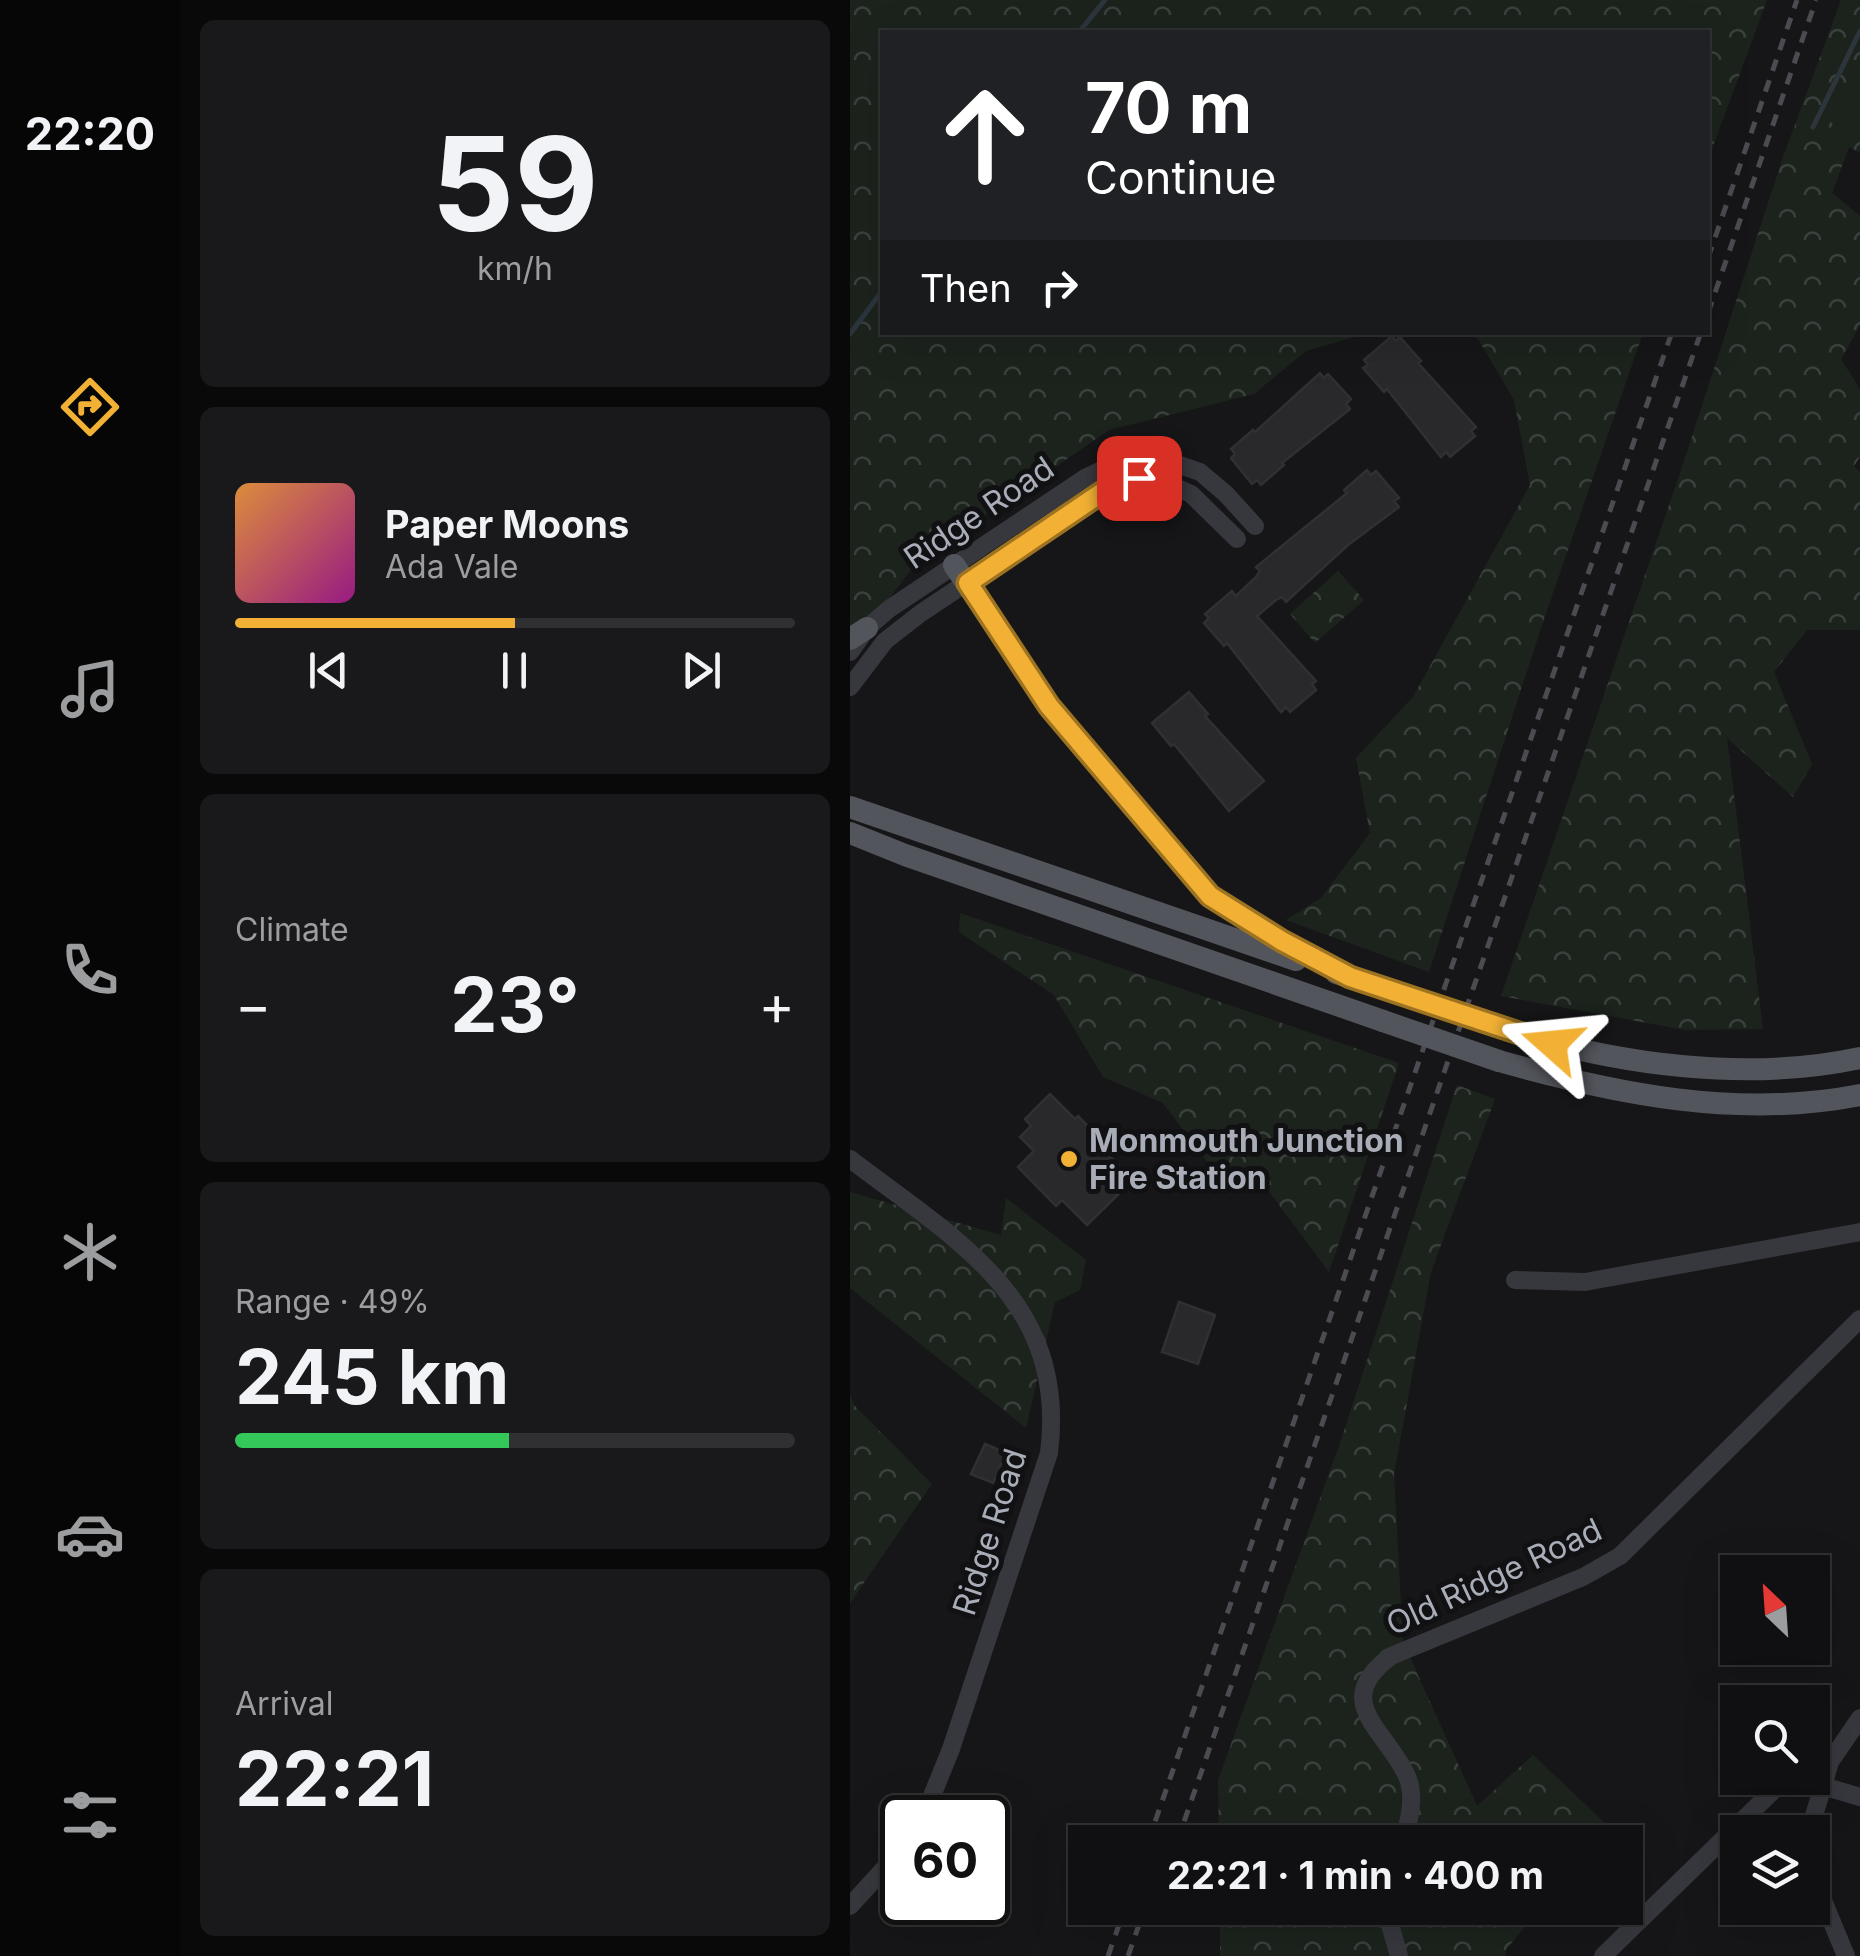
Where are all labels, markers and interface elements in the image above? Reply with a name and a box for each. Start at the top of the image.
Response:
text: 70 m [1085,65,1252,150]
icon: ahead [920,70,1050,200]
text: 59 [431,105,599,262]
text: 22:20 [25,106,155,161]
text: Continue [1085,150,1277,205]
text: km/h [477,249,553,288]
icon: right [1032,260,1087,315]
text: Then [920,265,1012,311]
icon: directions [55,372,125,442]
pin [1097,436,1182,521]
street label: Ridge Road [896,448,1061,577]
icon: arrive [1112,451,1167,506]
text: Paper Moons [385,501,629,547]
text: Ada Vale [385,547,518,586]
icon: previous [301,643,356,698]
icon: pause [487,643,542,698]
icon: next [674,643,729,698]
icon: music [55,654,125,724]
text: Climate [235,910,349,949]
icon: phone [55,935,125,1005]
text: 23° [450,959,580,1050]
text: − [235,972,271,1038]
text: + [759,972,795,1038]
position arrow [1500,992,1604,1096]
place label: Monmouth Junction Fire Station [1089,1121,1404,1197]
marker: Monmouth Junction Fire Station [1058,1148,1080,1170]
icon: climate [55,1217,125,1287]
text: Range · 49% [235,1282,430,1321]
text: 245 km [235,1331,509,1422]
street label: Ridge Road [944,1444,1035,1620]
icon: car [55,1499,125,1569]
street label: Old Ridge Road [1380,1510,1608,1644]
north arrow [1720,1555,1830,1665]
map controls [1720,1555,1830,1925]
text: Arrival [235,1684,333,1723]
button: search [1720,1685,1830,1795]
text: 22:21 [235,1733,434,1824]
icon: filters [55,1780,125,1850]
speed limit sign: 60 [880,1795,1010,1925]
button: layers [1720,1815,1830,1925]
text: 22:21 · 1 min · 400 m [1167,1852,1544,1898]

